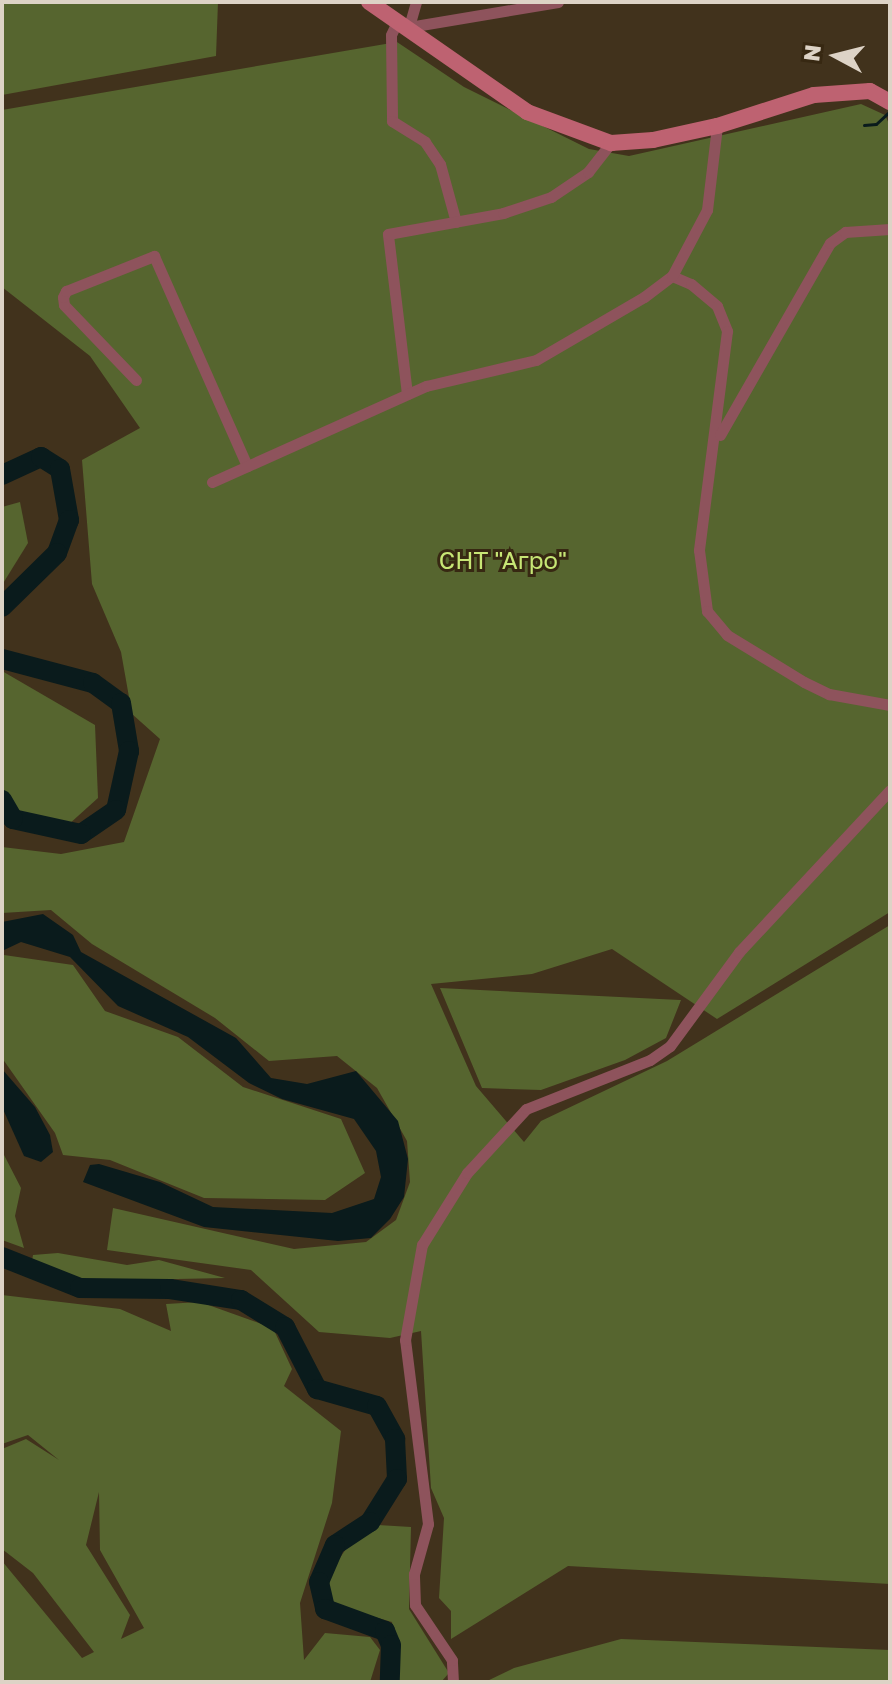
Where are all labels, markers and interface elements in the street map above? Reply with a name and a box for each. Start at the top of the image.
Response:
north arrow [796,16,876,96]
text: N [797,43,826,63]
park label: СНТ "Агро" [439,546,567,574]

